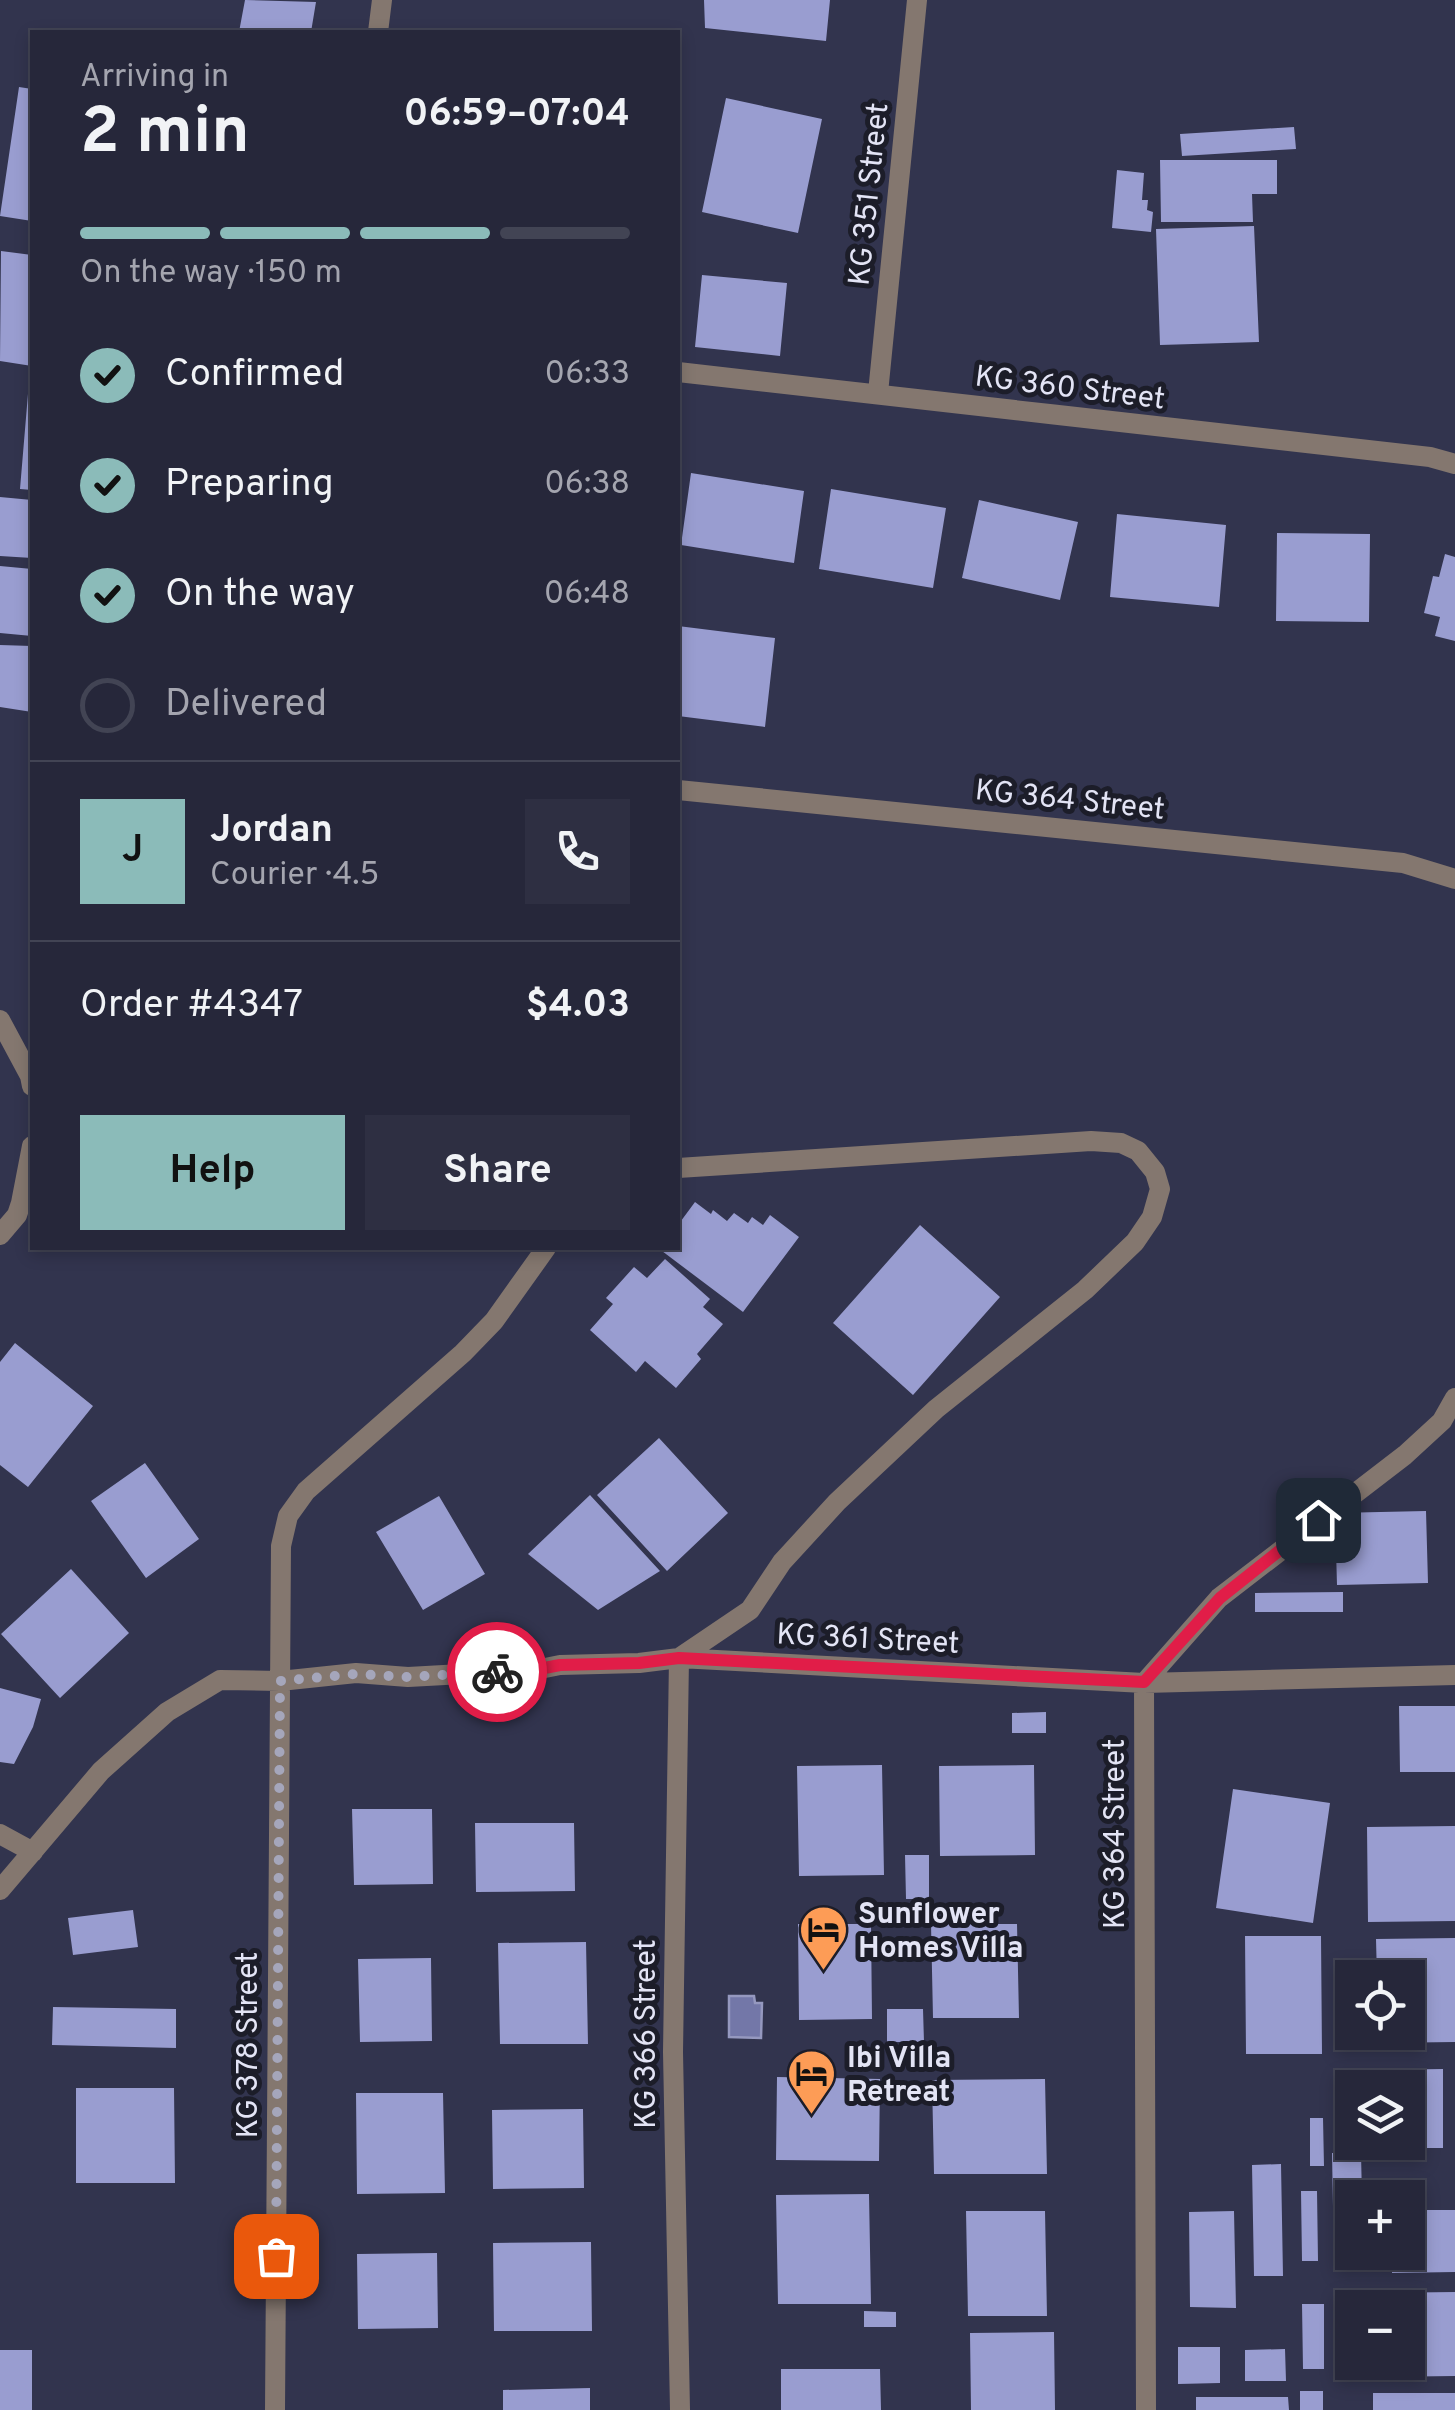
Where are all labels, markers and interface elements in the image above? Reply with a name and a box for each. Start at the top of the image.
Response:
text: Arriving in [80,58,229,98]
text: 06:59–07:04 [403,91,630,140]
text: 2 min [80,94,250,176]
street label: KG 351 Street [842,101,898,288]
text: On the way · 150 m [80,254,342,294]
icon: check [80,348,135,403]
text: Confirmed [165,351,344,400]
text: 06:33 [545,355,630,395]
street label: KG 360 Street [973,359,1167,419]
icon: check [80,458,135,513]
text: Preparing [165,461,334,510]
text: 06:38 [544,465,630,505]
icon: check [80,568,135,623]
text: On the way [165,571,355,620]
text: 06:48 [544,575,630,615]
text: Delivered [165,681,327,730]
street label: KG 364 Street [973,773,1166,830]
button: phone [525,799,630,904]
text: Jordan [210,807,333,856]
text: J [122,827,143,876]
text: Courier · 4.5 [210,856,379,896]
text: Order #4347 [80,982,303,1031]
text: $4.03 [526,982,630,1031]
button: Help [80,1115,345,1230]
button: Share [365,1115,630,1230]
pin [1276,1478,1361,1563]
icon: home [1291,1493,1346,1548]
street label: KG 361 Street [775,1617,960,1664]
courier [447,1622,547,1722]
icon: bike [470,1645,525,1700]
street label: KG 364 Street [1098,1739,1135,1929]
place label: Sunflower Homes Villa [858,1897,1023,1968]
hotel icon: Sunflower Homes Villa [797,1904,849,1972]
street label: KG 366 Street [629,1939,666,2129]
street label: KG 378 Street [231,1952,268,2138]
map controls [1335,1960,1425,2380]
button: locate [1335,1960,1425,2050]
place label: Ibi Villa Retreat [847,2041,951,2112]
hotel icon: Ibi Villa Retreat [786,2048,838,2116]
button: layers [1335,2070,1425,2160]
button: + [1335,2180,1425,2270]
pin [234,2214,319,2299]
icon: bag [249,2229,304,2284]
button: − [1335,2290,1425,2380]

